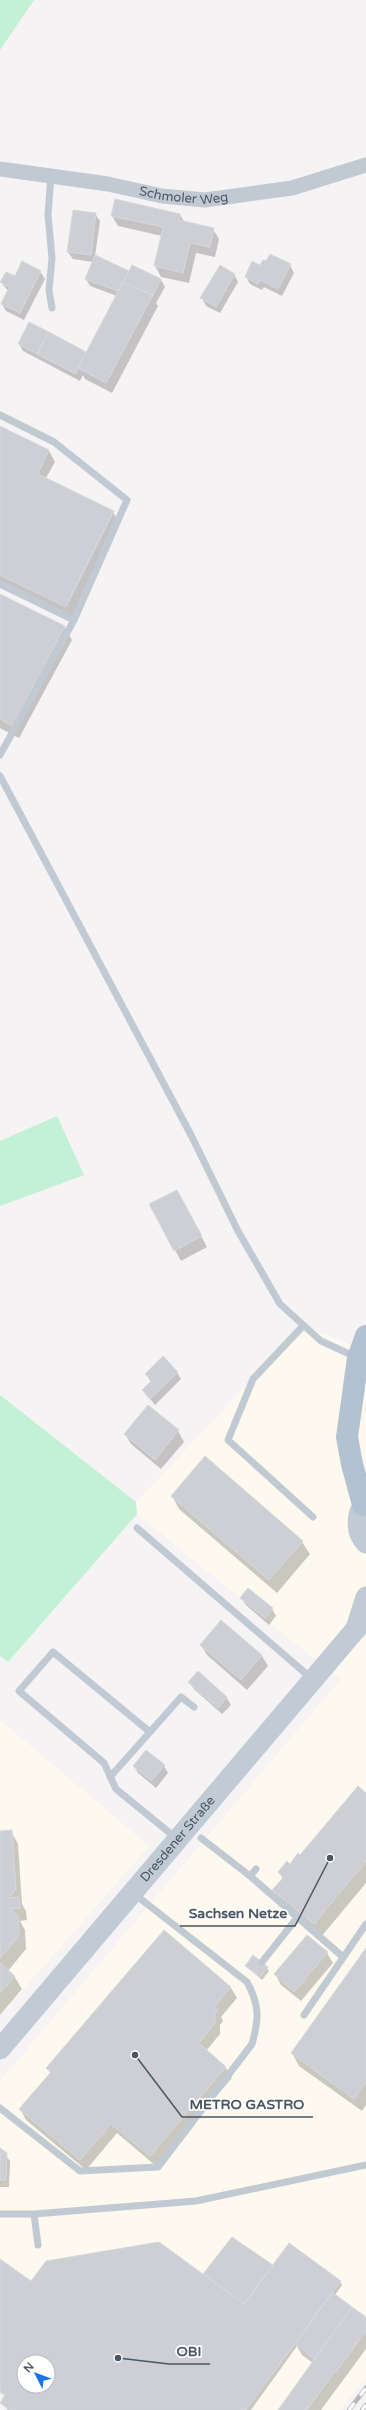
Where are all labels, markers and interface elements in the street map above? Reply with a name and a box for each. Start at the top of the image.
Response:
street label: Schmoler Weg [138,183,229,209]
street label: Dresdener Straße [137,1793,219,1885]
callout: Sachsen Netze [180,1900,295,1926]
text: Sachsen Netze [189,1905,287,1922]
callout: METRO GASTRO [182,2091,313,2117]
text: METRO GASTRO [190,2096,304,2113]
callout: OBI [169,2338,210,2364]
text: OBI [176,2343,202,2360]
north arrow [16,2354,56,2394]
text: N [21,2360,37,2375]

